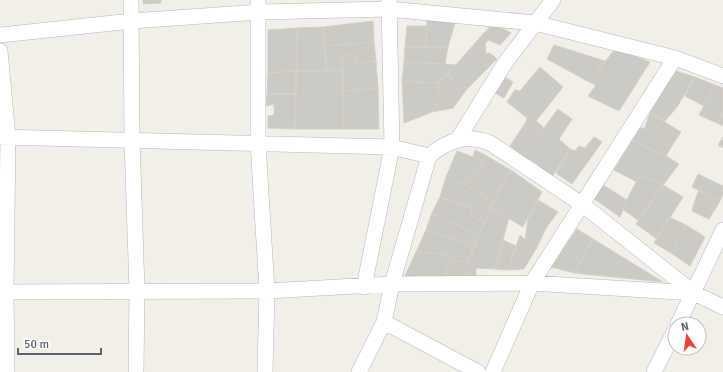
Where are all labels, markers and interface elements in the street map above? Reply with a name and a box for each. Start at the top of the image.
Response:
north arrow [667,316,707,356]
text: N [680,320,690,334]
scale bar [18,330,101,356]
text: 50 m [24,337,49,352]

